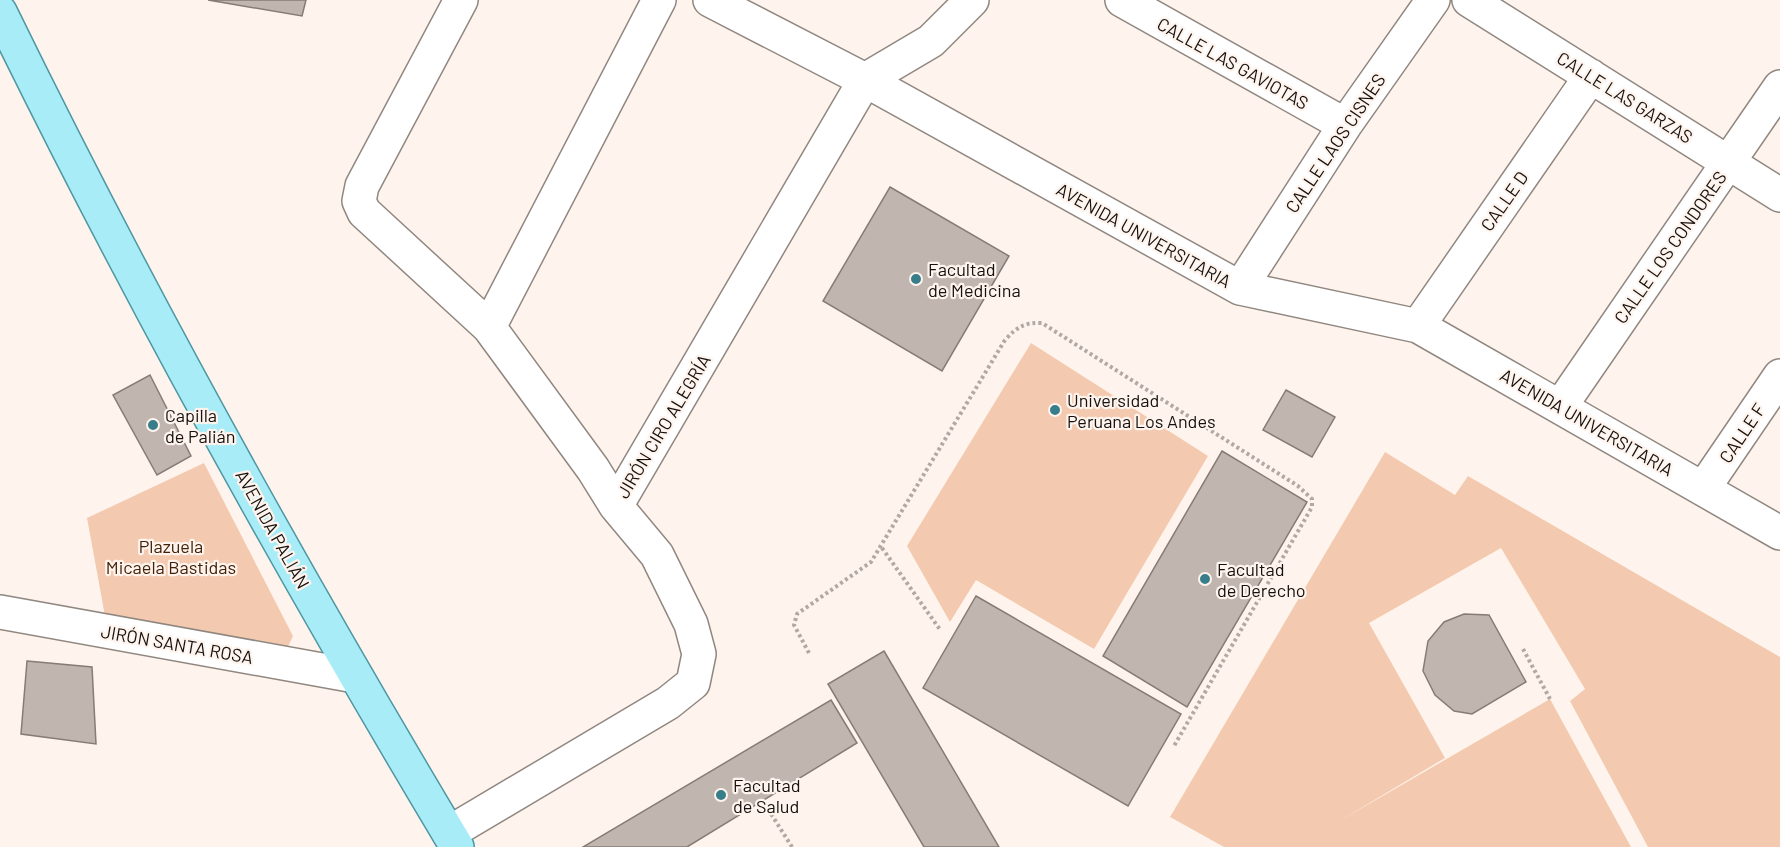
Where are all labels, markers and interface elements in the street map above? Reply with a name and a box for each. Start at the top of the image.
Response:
street label: CALLE LAS GAVIOTAS [1154,12,1312,114]
street label: CALLE LAS GARZAS [1553,46,1697,148]
street label: CALLE LAOS CISNES [1280,69,1390,217]
street label: CALLE D [1476,167,1532,235]
street label: CALLE LOS CONDORES [1609,167,1731,327]
street label: AVENIDA UNIVERSITARIA [1053,178,1235,292]
place label: Facultad de Medicina [928,258,1021,301]
marker: Facultad de Medicina [909,272,923,286]
street label: JIRÓN CIRO ALEGRÍA [611,350,715,502]
street label: AVENIDA UNIVERSITARIA [1497,363,1677,481]
place label: Universidad Peruana Los Andes [1067,389,1216,432]
street label: CALLE F [1714,399,1770,467]
marker: Universidad Peruana Los Andes [1048,403,1062,417]
place label: Capilla de Palián [165,404,235,447]
marker: Capilla de Palián [146,418,160,432]
street label: AVENIDA PALIÁN [231,466,315,592]
park label: Plazuela Micaela Bastidas [106,535,236,578]
place label: Facultad de Derecho [1217,558,1306,601]
marker: Facultad de Derecho [1198,572,1212,586]
street label: JIRÓN SANTA ROSA [99,620,255,668]
place label: Facultad de Salud [733,774,801,817]
marker: Facultad de Salud [714,788,728,802]

